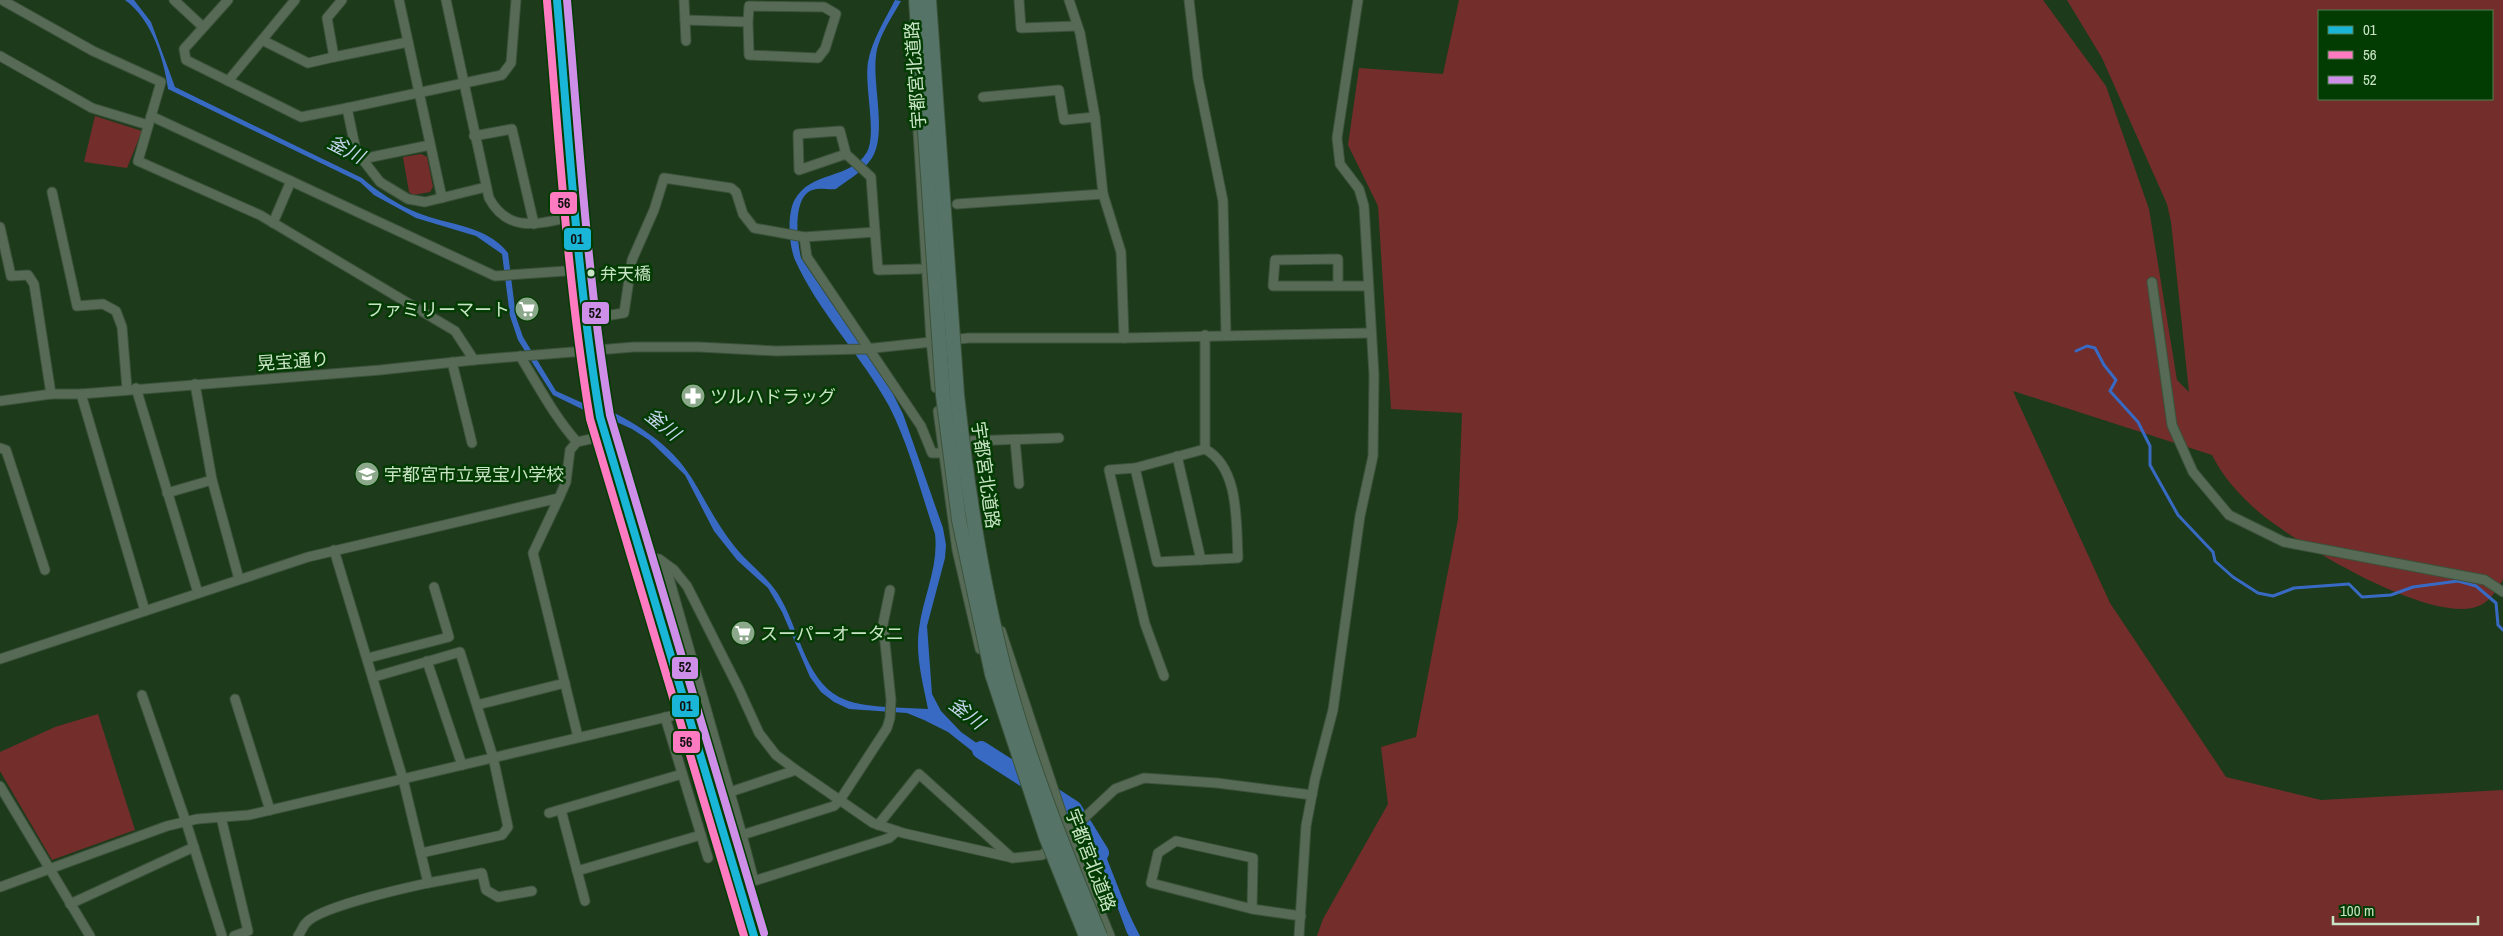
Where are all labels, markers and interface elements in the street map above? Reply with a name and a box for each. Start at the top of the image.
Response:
legend [2318,10,2493,100]
text: 01 [2363,19,2377,40]
street label: 宇都宮北道路 [899,20,931,130]
text: 56 [2363,44,2377,65]
text: 52 [2363,69,2377,90]
water label: 釜川 [323,129,371,170]
line badge: 56 [549,191,578,215]
text: 56 [558,194,570,212]
line badge: 01 [563,227,592,251]
text: 01 [571,230,584,248]
place label: 弁天橋 [600,262,651,285]
marker: 弁天橋 [586,268,596,278]
supermarket icon: ファミリーマート [514,296,540,322]
place label: ファミリーマート [366,297,510,322]
line badge: 52 [581,301,610,325]
text: 52 [589,304,601,322]
street label: 晃宝通り [256,346,330,376]
pharmacy icon: ツルハドラッグ [680,383,706,409]
place label: ツルハドラッグ [710,384,836,409]
water label: 釜川 [640,402,687,447]
street label: 宇都宮北道路 [966,420,1006,530]
school or university icon: 宇都宮市立晃宝小学校 [354,461,380,487]
place label: 宇都宮市立晃宝小学校 [384,462,564,487]
supermarket icon: スーパーオータニ [730,620,756,646]
place label: スーパーオータニ [760,621,904,646]
line badge: 52 [671,656,699,680]
text: 52 [679,658,691,676]
water label: 釜川 [944,691,992,736]
line badge: 01 [671,694,700,718]
text: 01 [680,697,693,715]
line badge: 56 [672,730,701,754]
text: 56 [680,733,692,751]
street label: 宇都宮北道路 [1060,805,1122,915]
scale bar [2333,894,2478,926]
text: 100 m [2340,900,2374,921]

